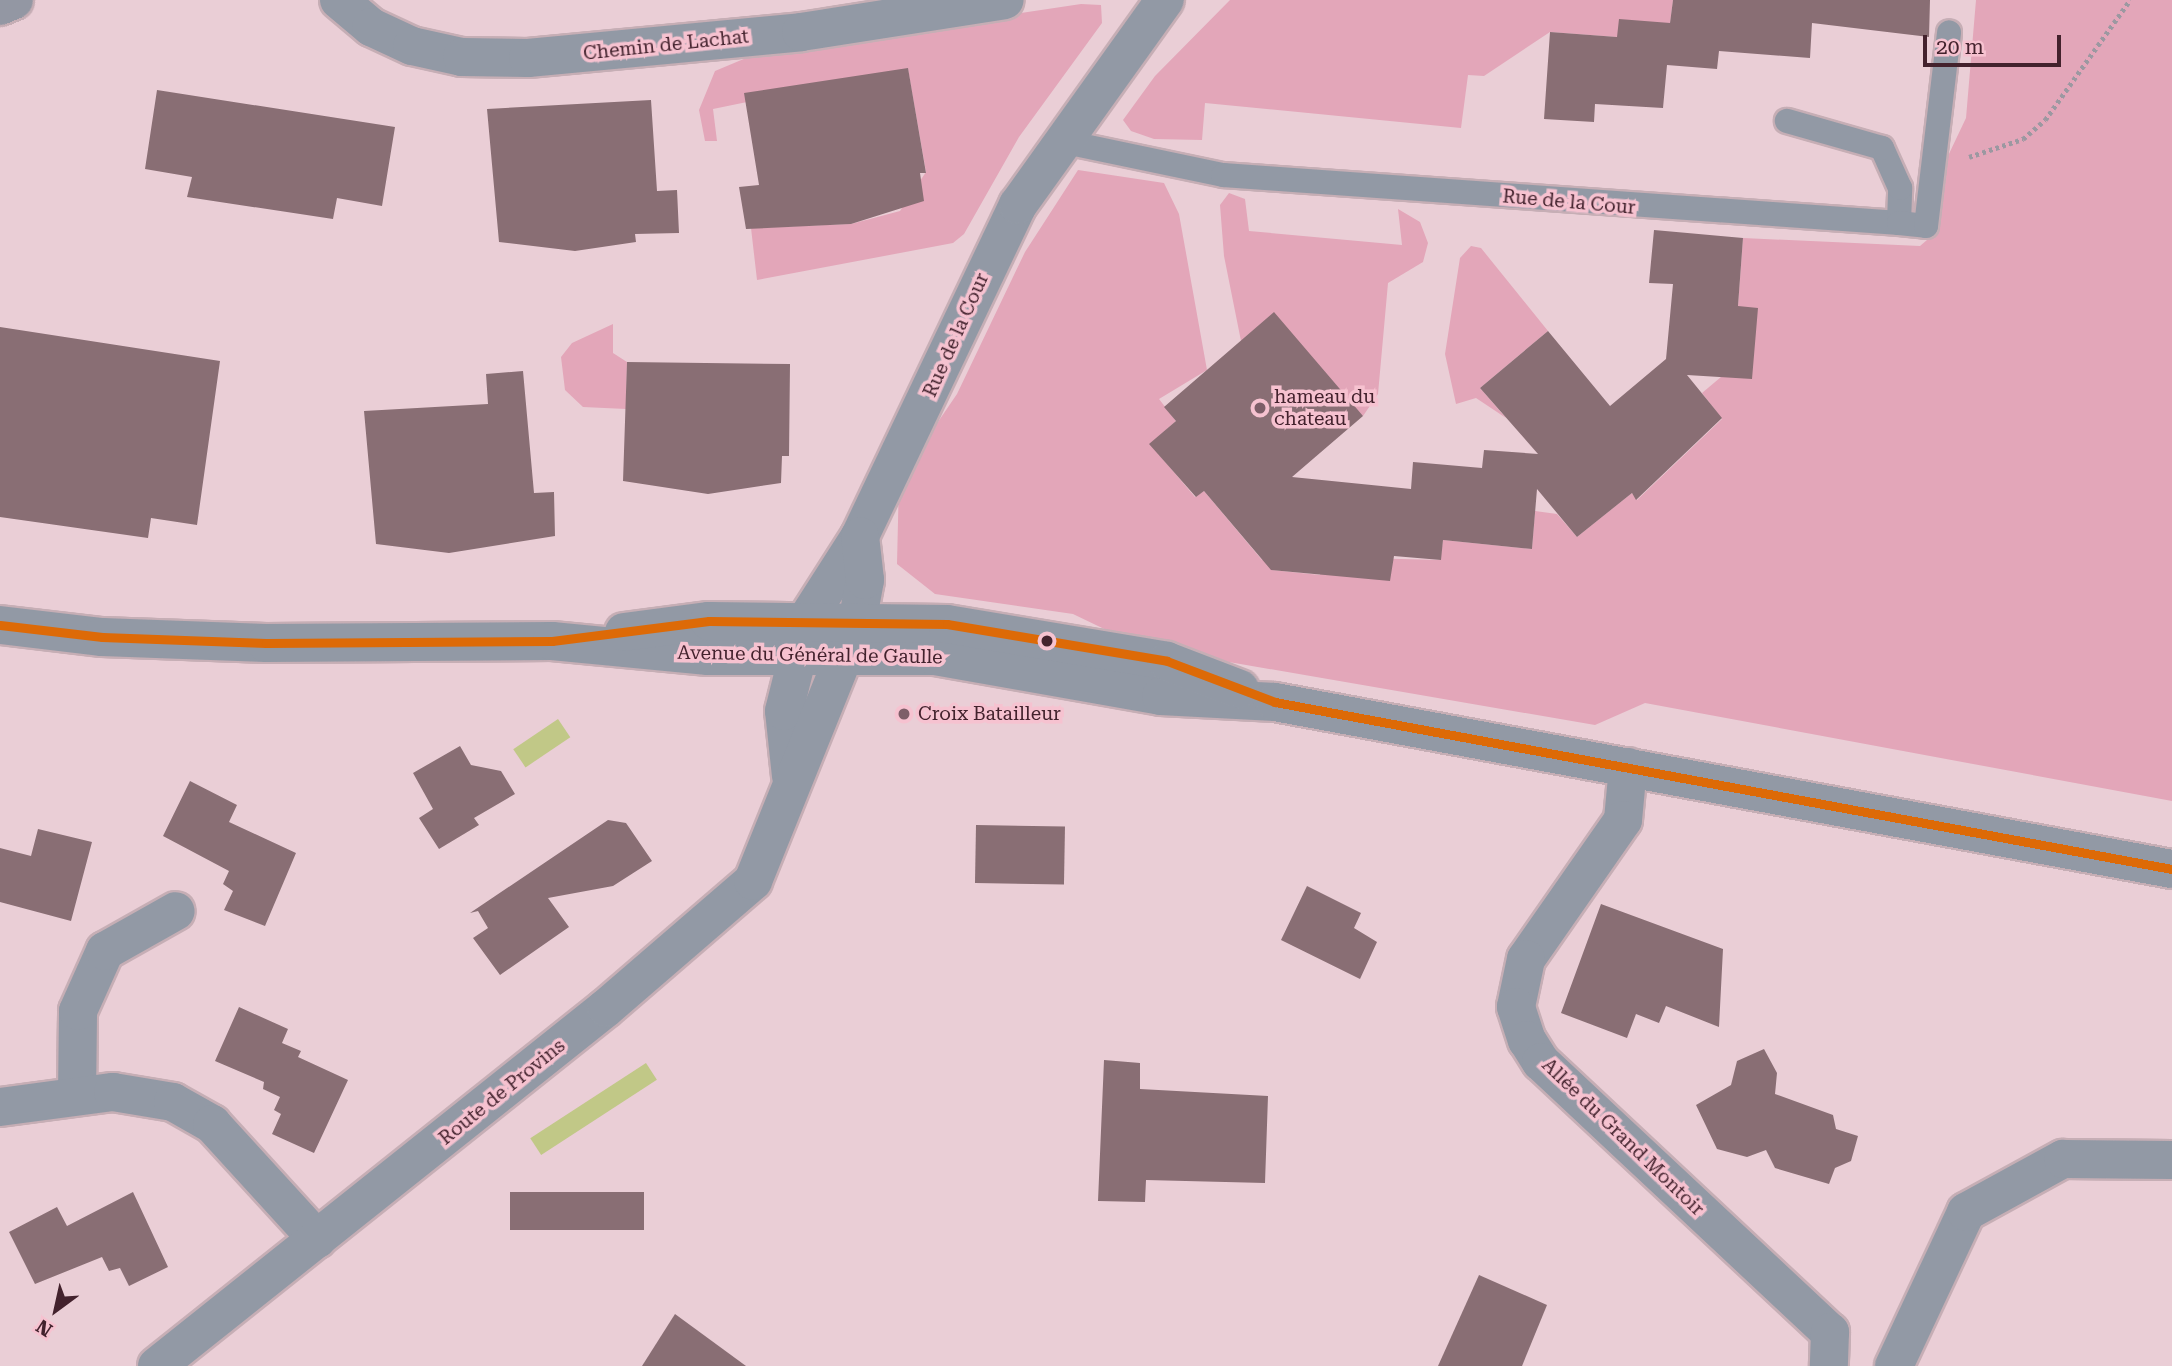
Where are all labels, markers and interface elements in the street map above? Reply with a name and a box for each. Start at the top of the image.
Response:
scale bar [1927,21,2065,65]
street label: Chemin de Lachat [582,25,750,65]
text: 20 m [1936,35,1984,59]
street label: Rue de la Cour [1502,185,1636,219]
street label: Rue de la Cour [918,269,994,401]
place label: hameau du chateau [1274,386,1375,430]
marker: hameau du chateau [1252,400,1268,416]
unlabelled marker [1040,634,1054,648]
street label: Avenue du Général de Gaulle [677,641,943,669]
place label: Croix Batailleur [918,703,1061,725]
marker: Croix Batailleur [896,706,912,722]
street label: Route de Provins [434,1034,570,1150]
street label: Allée du Grand Montoir [1537,1054,1709,1220]
north arrow [21,1275,91,1345]
text: N [32,1314,57,1342]

